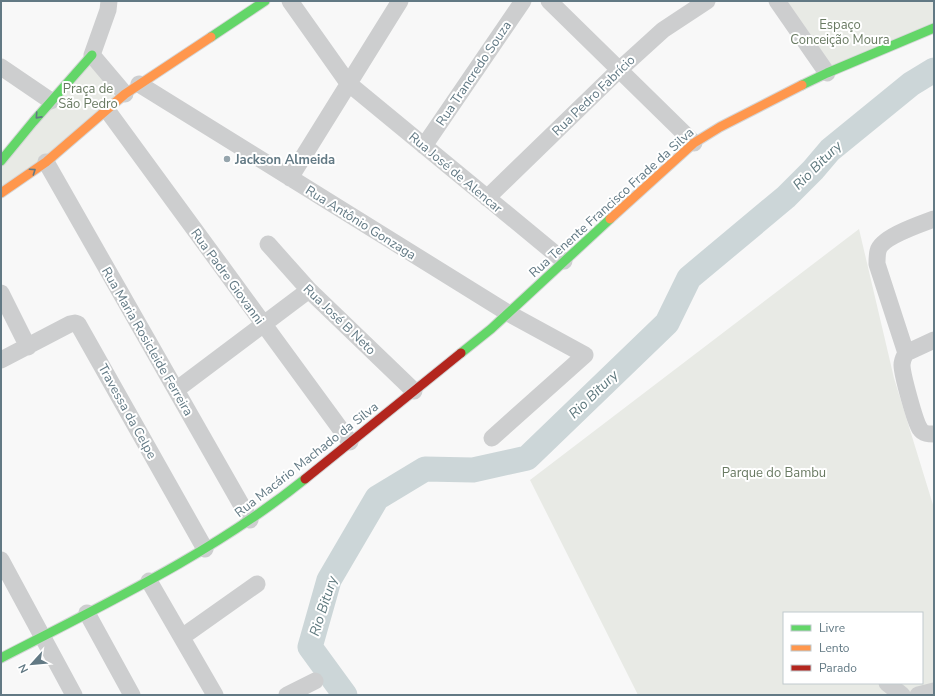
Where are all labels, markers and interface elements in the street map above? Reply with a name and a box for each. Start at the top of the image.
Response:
park label: Espaço Conceição Moura [790,16,890,49]
street label: Rua Trancredo Souza [432,18,516,130]
street label: Rua Pedro Fabrício [548,51,639,140]
park label: Praça de São Pedro [58,80,118,113]
one-way arrow [36,111,43,118]
street label: Rua Tenente Francisco Frade da Silva [525,124,698,282]
street label: Rua José de Alencar [405,128,506,218]
water label: Rio Bitury [789,136,847,194]
place label: Jackson Almeida [234,151,335,169]
marker: Jackson Almeida [222,154,232,164]
one-way arrow [29,169,36,176]
street label: Rua Antônio Gonzaga [302,182,419,264]
street label: Rua Padre Giovanni [186,225,268,328]
street label: Rua Maria Rosicleide Ferreira [97,264,197,419]
street label: Rua José B Neto [299,280,380,359]
street label: Travessa da Celpe [94,361,161,462]
water label: Rio Bitury [564,365,623,423]
street label: Rua Macário Machado da Silva [231,398,382,522]
park label: Parque do Bambu [722,464,826,482]
water label: Rio Bitury [305,573,342,639]
legend [783,612,923,684]
text: Livre [819,620,845,636]
text: Lento [819,640,850,656]
north arrow [12,644,52,684]
text: Parado [819,660,857,676]
text: N [15,661,32,675]

